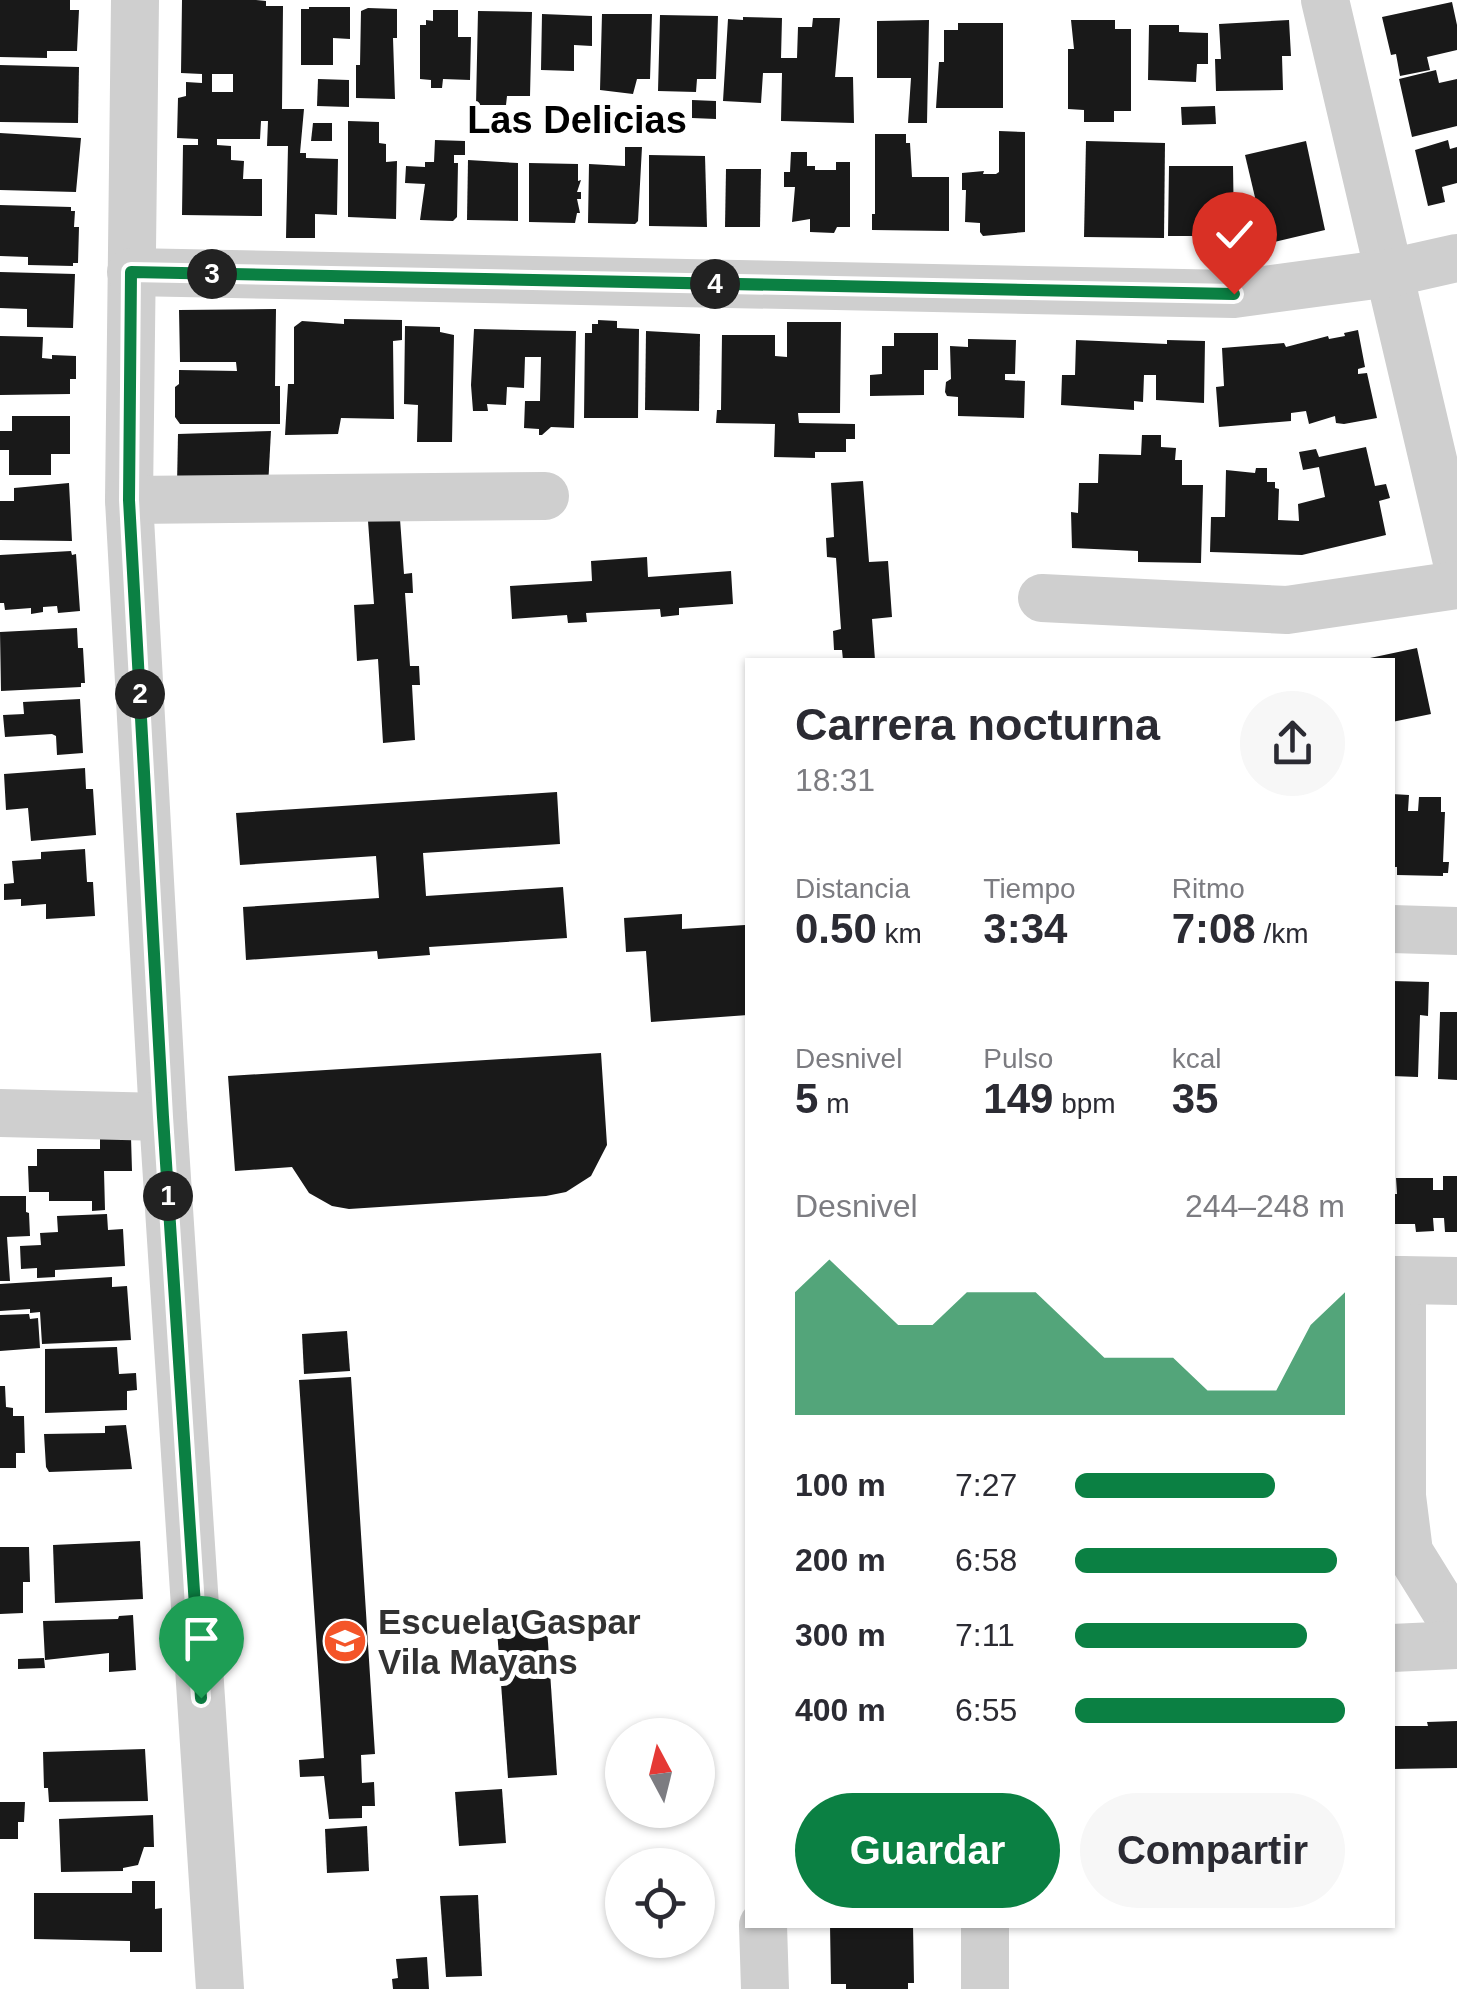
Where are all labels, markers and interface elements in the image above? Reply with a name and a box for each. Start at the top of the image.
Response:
district label: Las Delicias [467,99,687,141]
pin [1192,192,1277,295]
icon: check [1207,207,1262,262]
pin: 3 [187,249,237,299]
text: 3 [204,258,220,289]
pin: 4 [690,259,740,309]
text: 4 [707,268,723,299]
pin: 2 [115,669,165,719]
text: 2 [132,678,148,709]
button: share [1240,691,1345,796]
text: Carrera nocturna [795,699,1160,750]
text: 18:31 [795,762,875,798]
text: Distancia [795,873,910,904]
text: Tiempo [983,873,1076,904]
text: Ritmo [1172,873,1245,904]
text: 0.50 [795,905,877,952]
text: 3:34 [983,905,1067,952]
text: 7:08 [1172,905,1256,952]
text: km [877,918,922,949]
text: /km [1256,918,1309,949]
text: Desnivel [795,1043,902,1074]
text: Pulso [983,1043,1053,1074]
text: kcal [1172,1043,1221,1074]
text: 5 [795,1075,818,1122]
text: 149 [983,1075,1053,1122]
text: 35 [1172,1075,1218,1122]
text: m [818,1088,849,1119]
text: bpm [1053,1088,1116,1119]
pin: 1 [143,1171,193,1221]
text: 1 [160,1180,176,1211]
text: Desnivel [795,1188,918,1224]
text: 244–248 m [1185,1188,1345,1224]
text: 100 m [795,1467,886,1503]
text: 7:27 [955,1467,1017,1503]
text: 200 m [795,1542,886,1578]
text: 6:58 [955,1542,1017,1578]
pin [159,1596,244,1699]
place label: Escuela Gaspar Vila Mayans [378,1602,641,1681]
icon: arrive [174,1611,229,1666]
text: 300 m [795,1617,886,1653]
text: 7:11 [955,1617,1015,1653]
school or university icon: Escuela Gaspar Vila Mayans [322,1618,368,1664]
text: 400 m [795,1692,886,1728]
text: 6:55 [955,1692,1017,1728]
north arrow [605,1718,715,1828]
map controls [605,1718,715,1958]
button: Guardar [795,1793,1060,1908]
button: Compartir [1080,1793,1345,1908]
button: locate [605,1848,715,1958]

